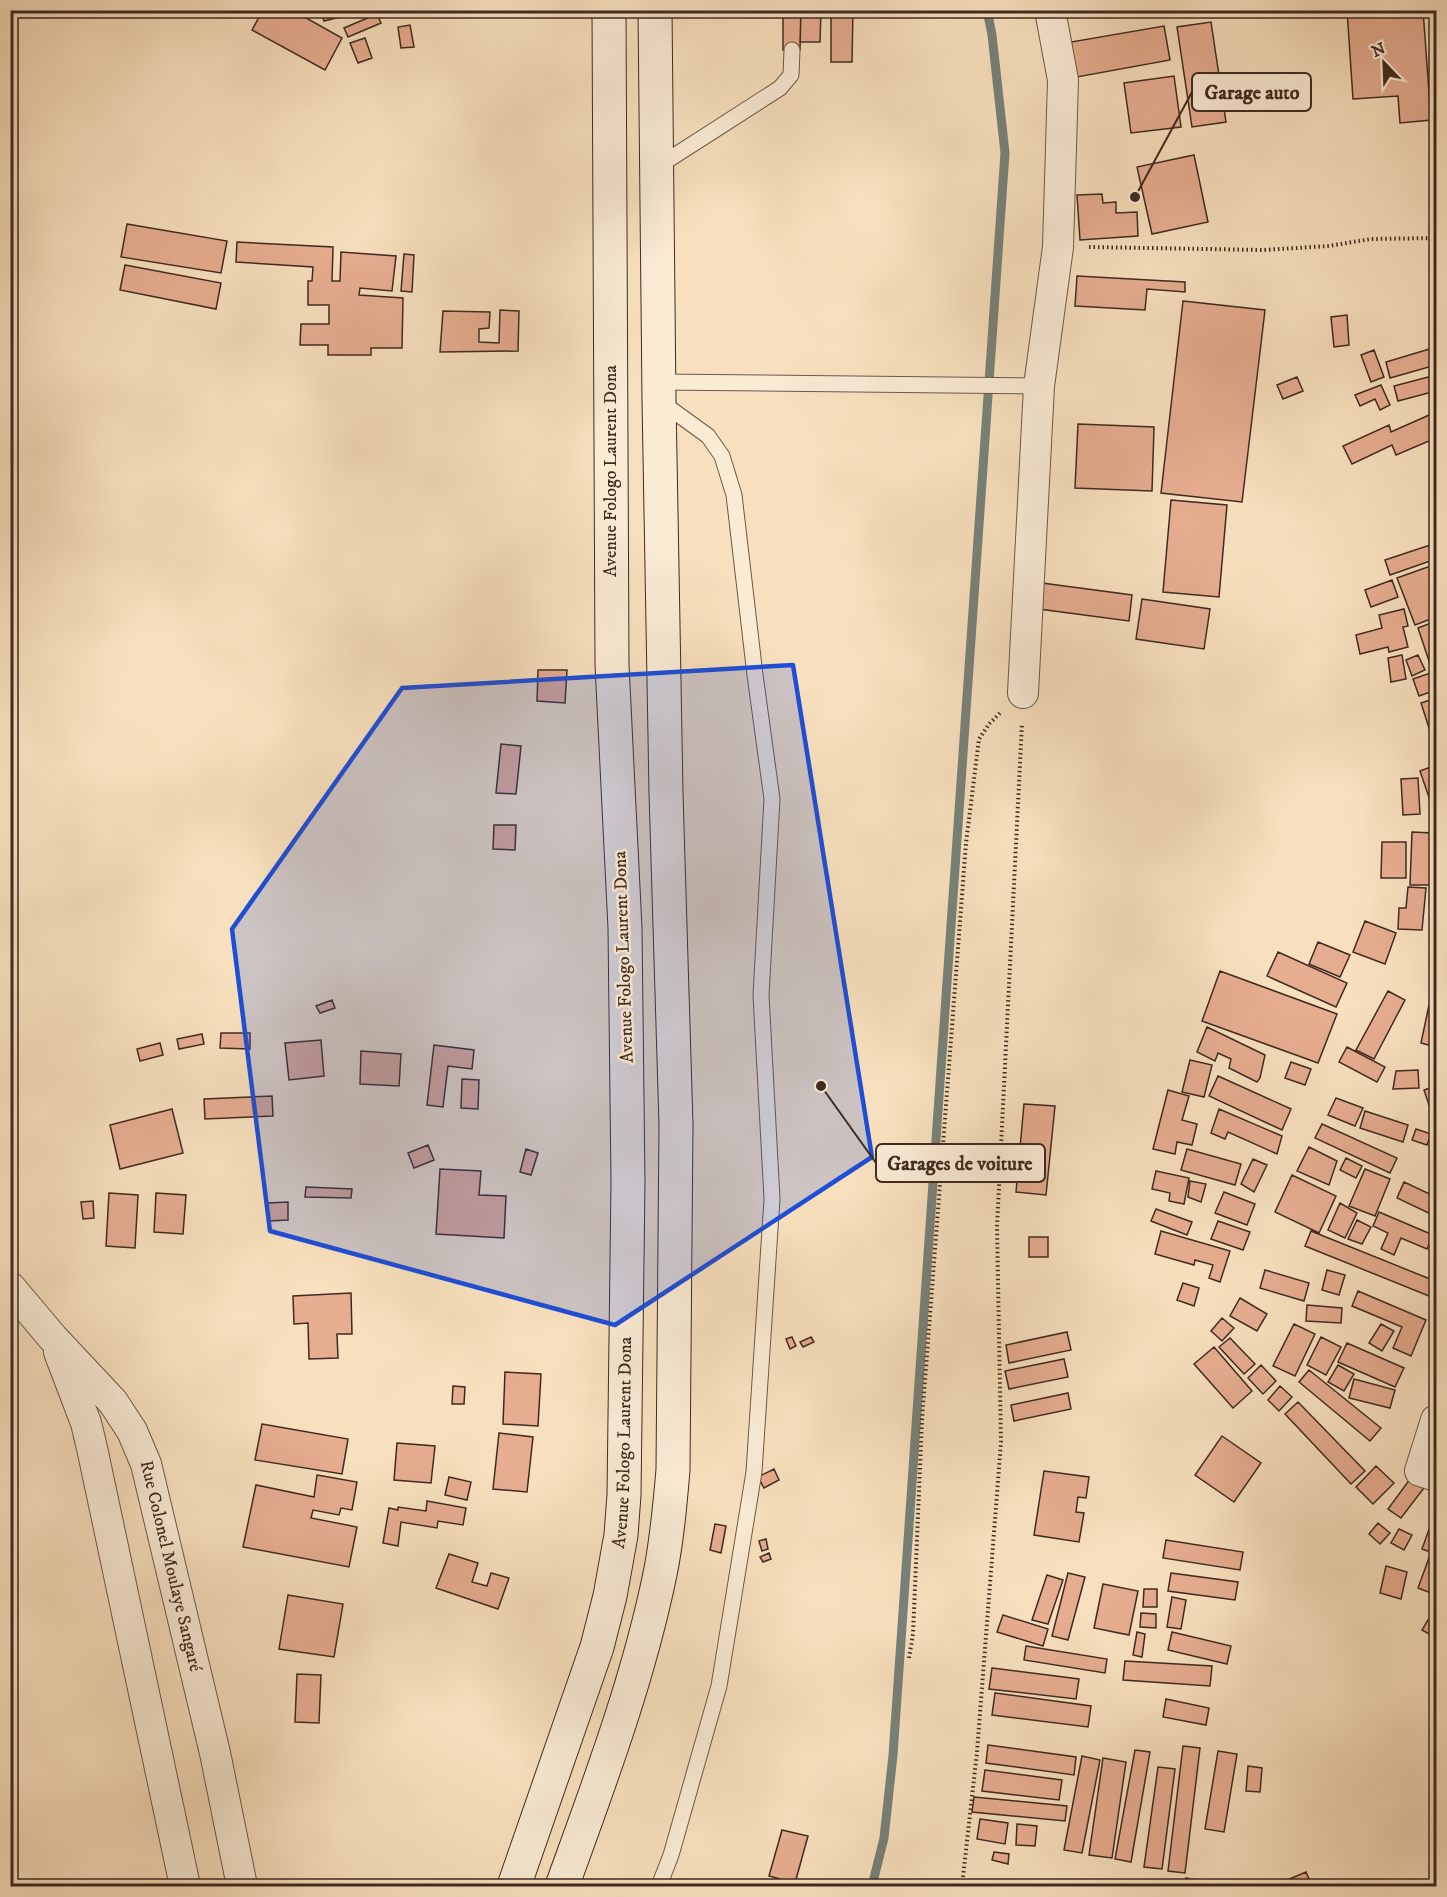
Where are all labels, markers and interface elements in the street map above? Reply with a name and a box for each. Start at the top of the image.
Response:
north arrow [1354,33,1414,93]
text: N [1369,38,1388,62]
callout: Garage auto [1192,73,1311,111]
text: Garage auto [1204,81,1300,106]
street label: Avenue Fologo Laurent Dona [600,365,622,577]
street label: Avenue Fologo Laurent Dona [609,850,639,1063]
callout: Garages de voiture [876,1144,1045,1182]
text: Garages de voiture [887,1152,1033,1177]
street label: Avenue Fologo Laurent Dona [608,1336,637,1550]
street label: Rue Colonel Moulaye Sangaré [135,1458,206,1675]

